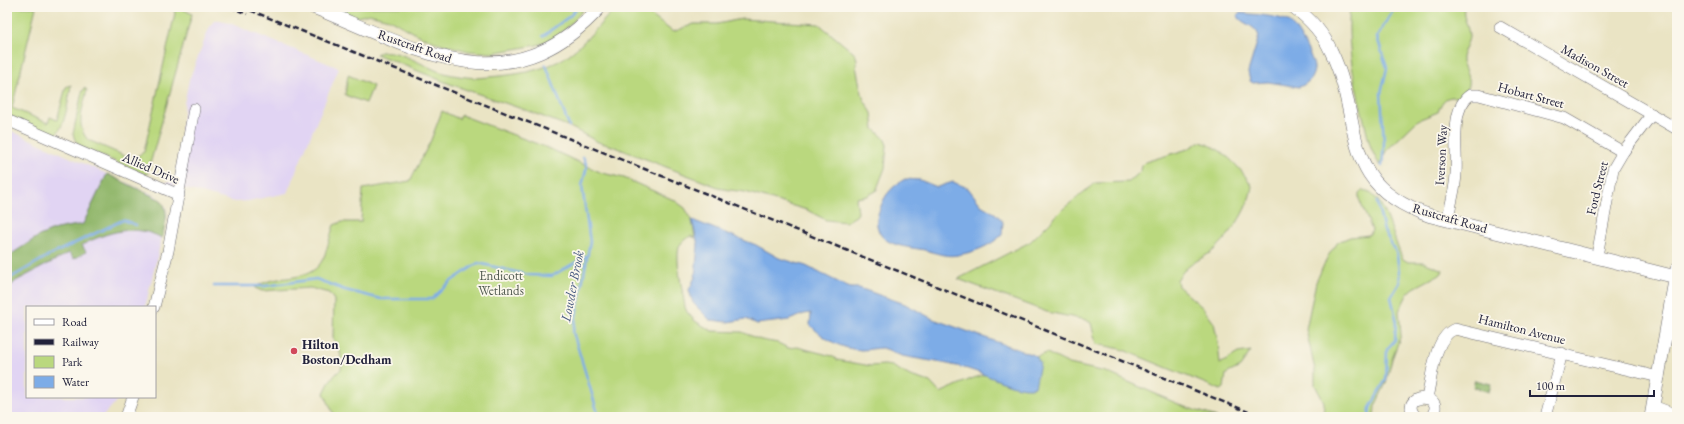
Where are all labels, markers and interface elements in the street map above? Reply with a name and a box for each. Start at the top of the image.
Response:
street label: Rustcraft Road [376,25,455,67]
street label: Madison Street [1558,40,1632,92]
street label: Hobart Street [1496,78,1566,112]
street label: Iverson Way [1431,124,1451,186]
street label: Allied Drive [119,148,182,188]
street label: Ford Street [1582,159,1612,217]
street label: Rustcraft Road [1411,199,1490,237]
water label: Lowder Brook [556,248,588,324]
park label: Endicott Wetlands [478,267,524,299]
legend [26,306,156,398]
street label: Hamilton Avenue [1477,310,1567,348]
text: Road [62,314,88,330]
text: Railway [62,334,100,350]
place label: Hilton Boston/Dedham [302,336,392,368]
marker: Hilton Boston/Dedham [289,346,299,356]
text: Park [62,354,83,370]
scale bar [1530,372,1654,398]
text: Water [62,374,89,390]
text: 100 m [1536,378,1566,394]

